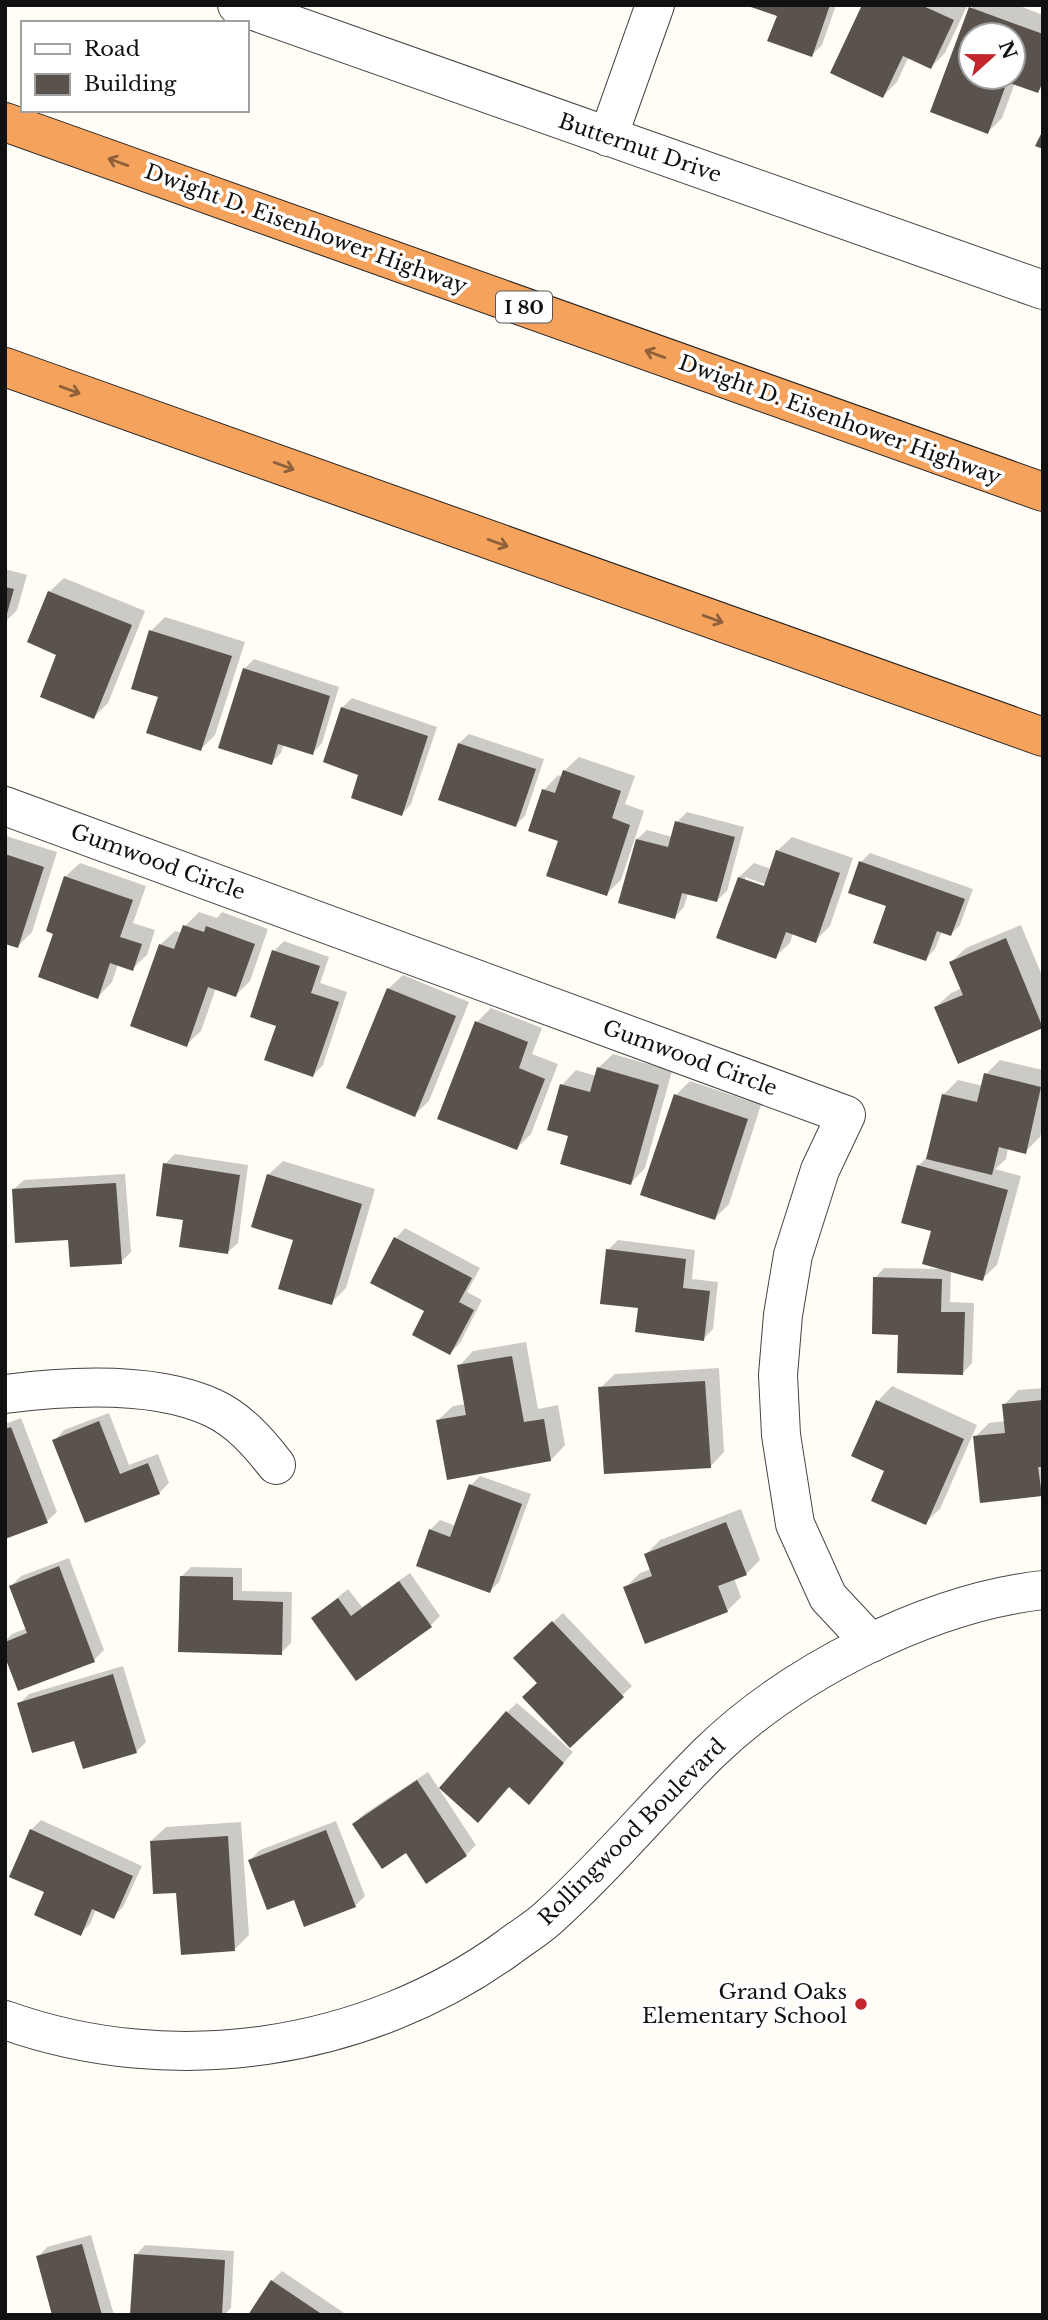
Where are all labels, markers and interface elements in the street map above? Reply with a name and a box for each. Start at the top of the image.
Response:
legend [21,21,248,112]
north arrow [957,21,1027,91]
text: Road [84,36,140,62]
text: N [993,38,1021,63]
text: Building [84,71,177,97]
street label: Butternut Drive [555,108,725,188]
one-way arrow [108,155,130,167]
street label: Dwight D. Eisenhower Highway [141,158,471,300]
road number: I 80 [496,292,552,322]
one-way arrow [645,347,667,359]
street label: Dwight D. Eisenhower Highway [675,349,1005,491]
one-way arrow [58,385,80,397]
one-way arrow [272,461,294,474]
one-way arrow [487,538,509,550]
one-way arrow [701,614,723,626]
street label: Gumwood Circle [67,818,249,906]
street label: Gumwood Circle [599,1014,781,1102]
street label: Rollingwood Boulevard [533,1733,731,1931]
place label: Grand Oaks Elementary School [642,1979,847,2029]
marker: Grand Oaks Elementary School [853,1996,869,2012]

